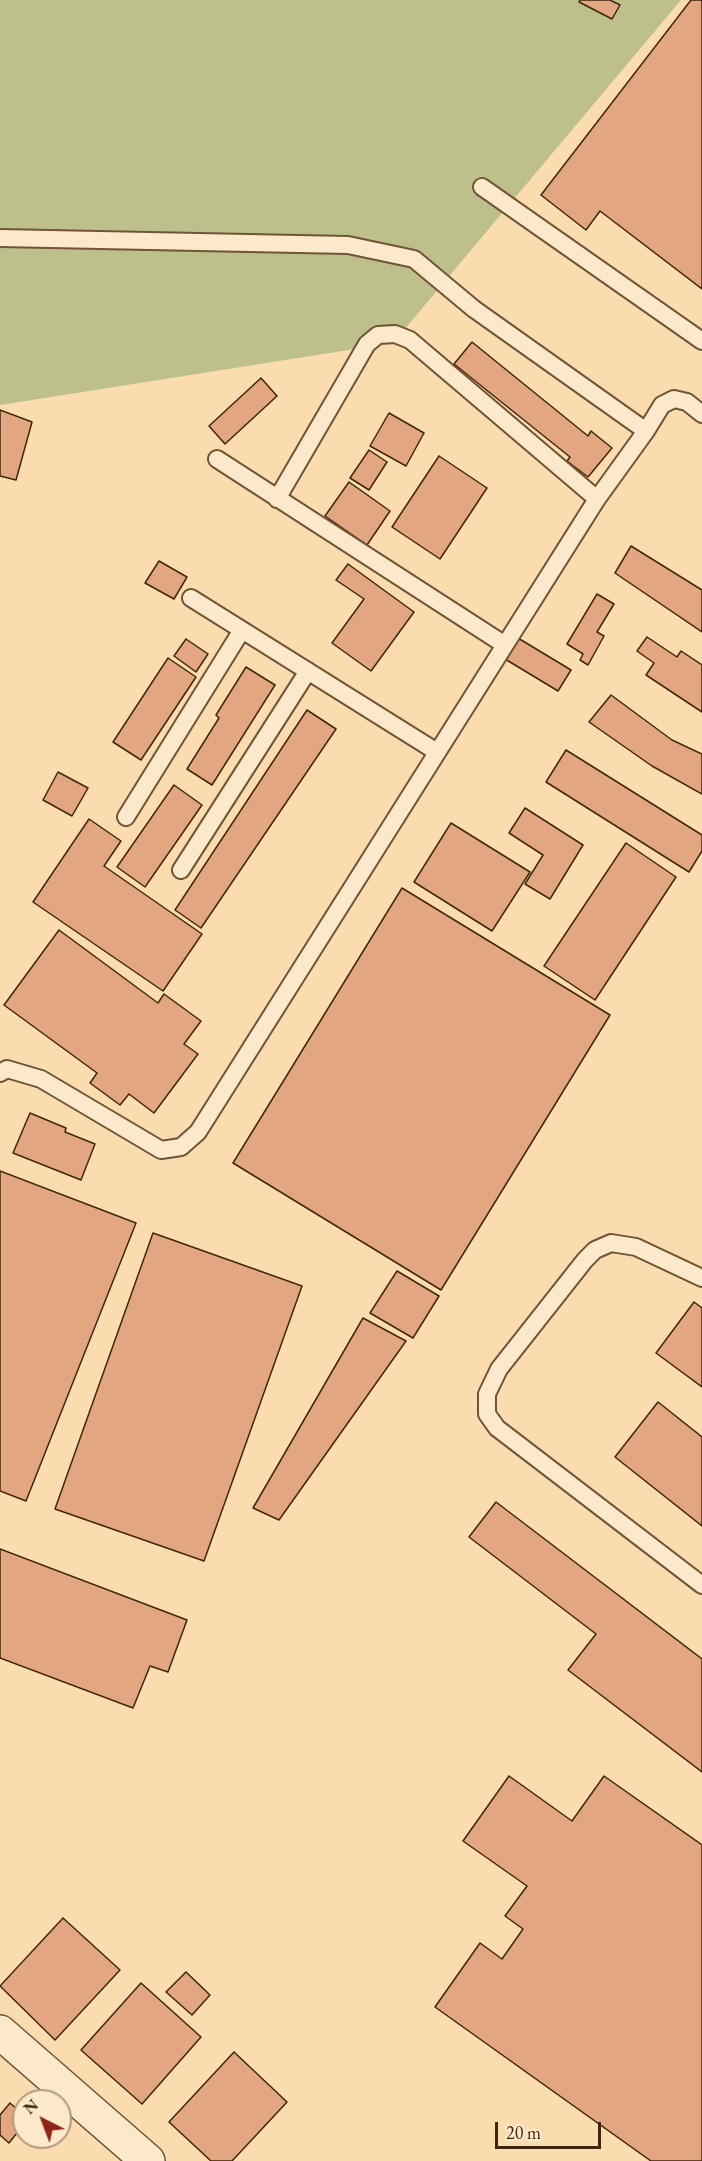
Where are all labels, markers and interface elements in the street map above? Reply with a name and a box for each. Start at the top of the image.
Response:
north arrow [12,2089,72,2149]
text: N [19,2095,43,2119]
scale bar [498,2110,604,2148]
text: 20 m [506,2121,541,2144]

